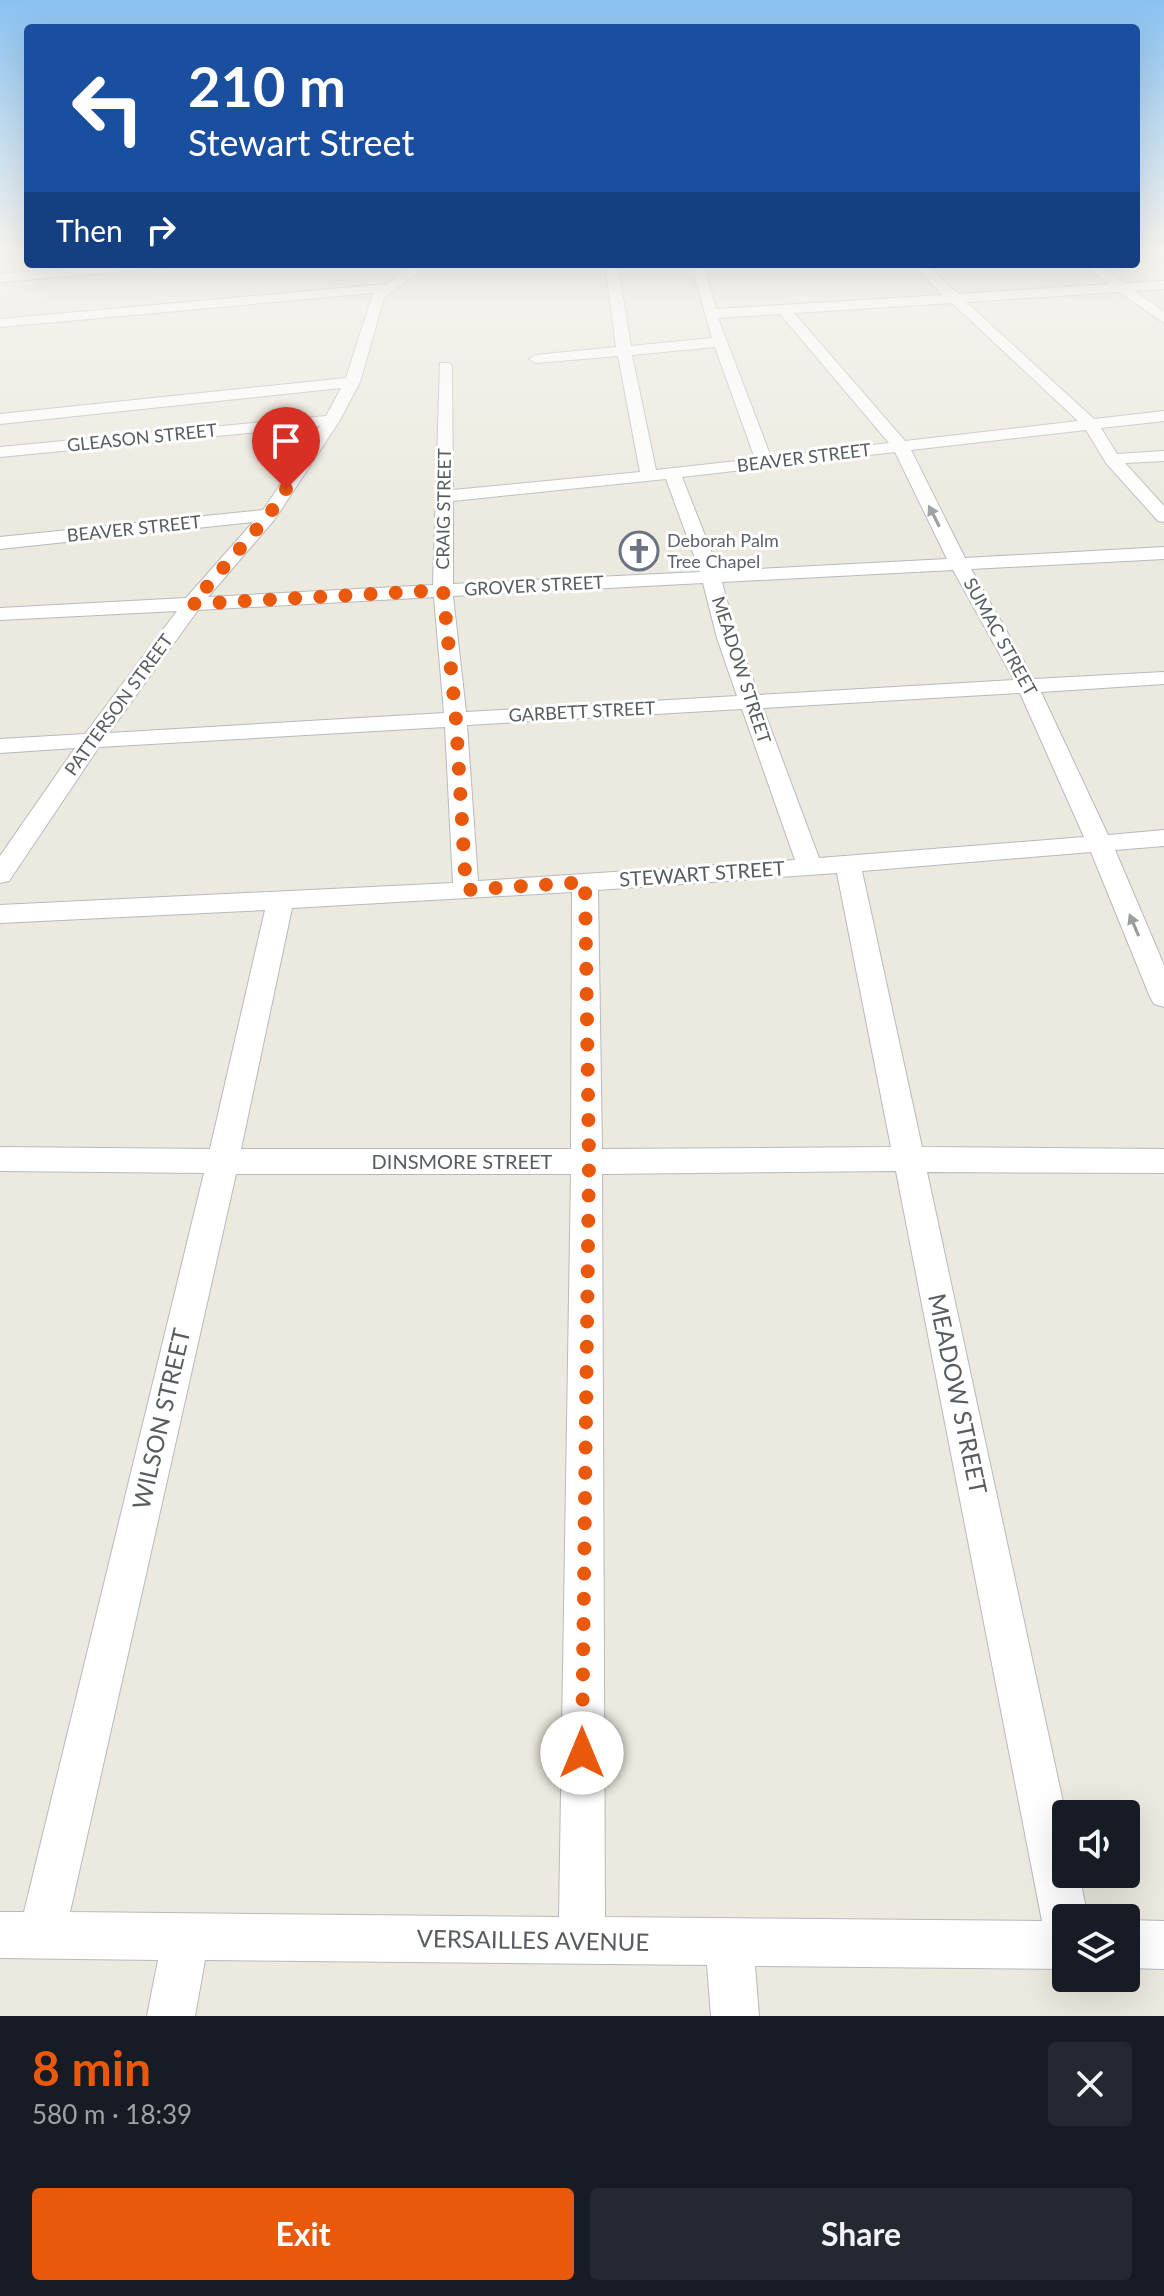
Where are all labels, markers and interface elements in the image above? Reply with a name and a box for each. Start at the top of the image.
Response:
text: 210 m [188,52,346,119]
icon: left [56,56,160,160]
text: Stewart Street [188,120,414,164]
icon: right [139,208,183,252]
text: Then [56,212,123,248]
pin [252,407,320,489]
street label: GLEASON STREET [66,418,218,456]
icon: arrive [264,419,308,463]
street label: BEAVER STREET [736,438,872,476]
street label: CRAIG STREET [431,448,455,570]
one-way arrow [928,504,941,527]
street label: BEAVER STREET [66,510,202,546]
place label: Deborah Palm Tree Chapel [667,529,779,572]
church icon: Deborah Palm Tree Chapel [618,530,660,572]
street label: GROVER STREET [464,570,605,600]
street label: SUMAC STREET [959,574,1043,700]
street label: MEADOW STREET [708,593,776,746]
street label: PATTERSON STREET [60,629,177,779]
street label: GARBETT STREET [508,696,656,726]
street label: STEWART STREET [618,855,786,891]
one-way arrow [1127,913,1140,937]
street label: DINSMORE STREET [372,1149,553,1173]
street label: MEADOW STREET [923,1291,994,1497]
street label: WILSON STREET [126,1325,195,1512]
position arrow [540,1711,624,1795]
map controls [1052,1800,1140,1992]
button: sound [1052,1800,1140,1888]
button: layers [1052,1904,1140,1992]
street label: VERSAILLES AVENUE [416,1923,650,1956]
text: 8 min [32,2039,151,2096]
button: close [1048,2042,1132,2126]
text: 580 m · 18:39 [32,2098,192,2130]
button: Exit [32,2188,574,2280]
button: Share [590,2188,1132,2280]

